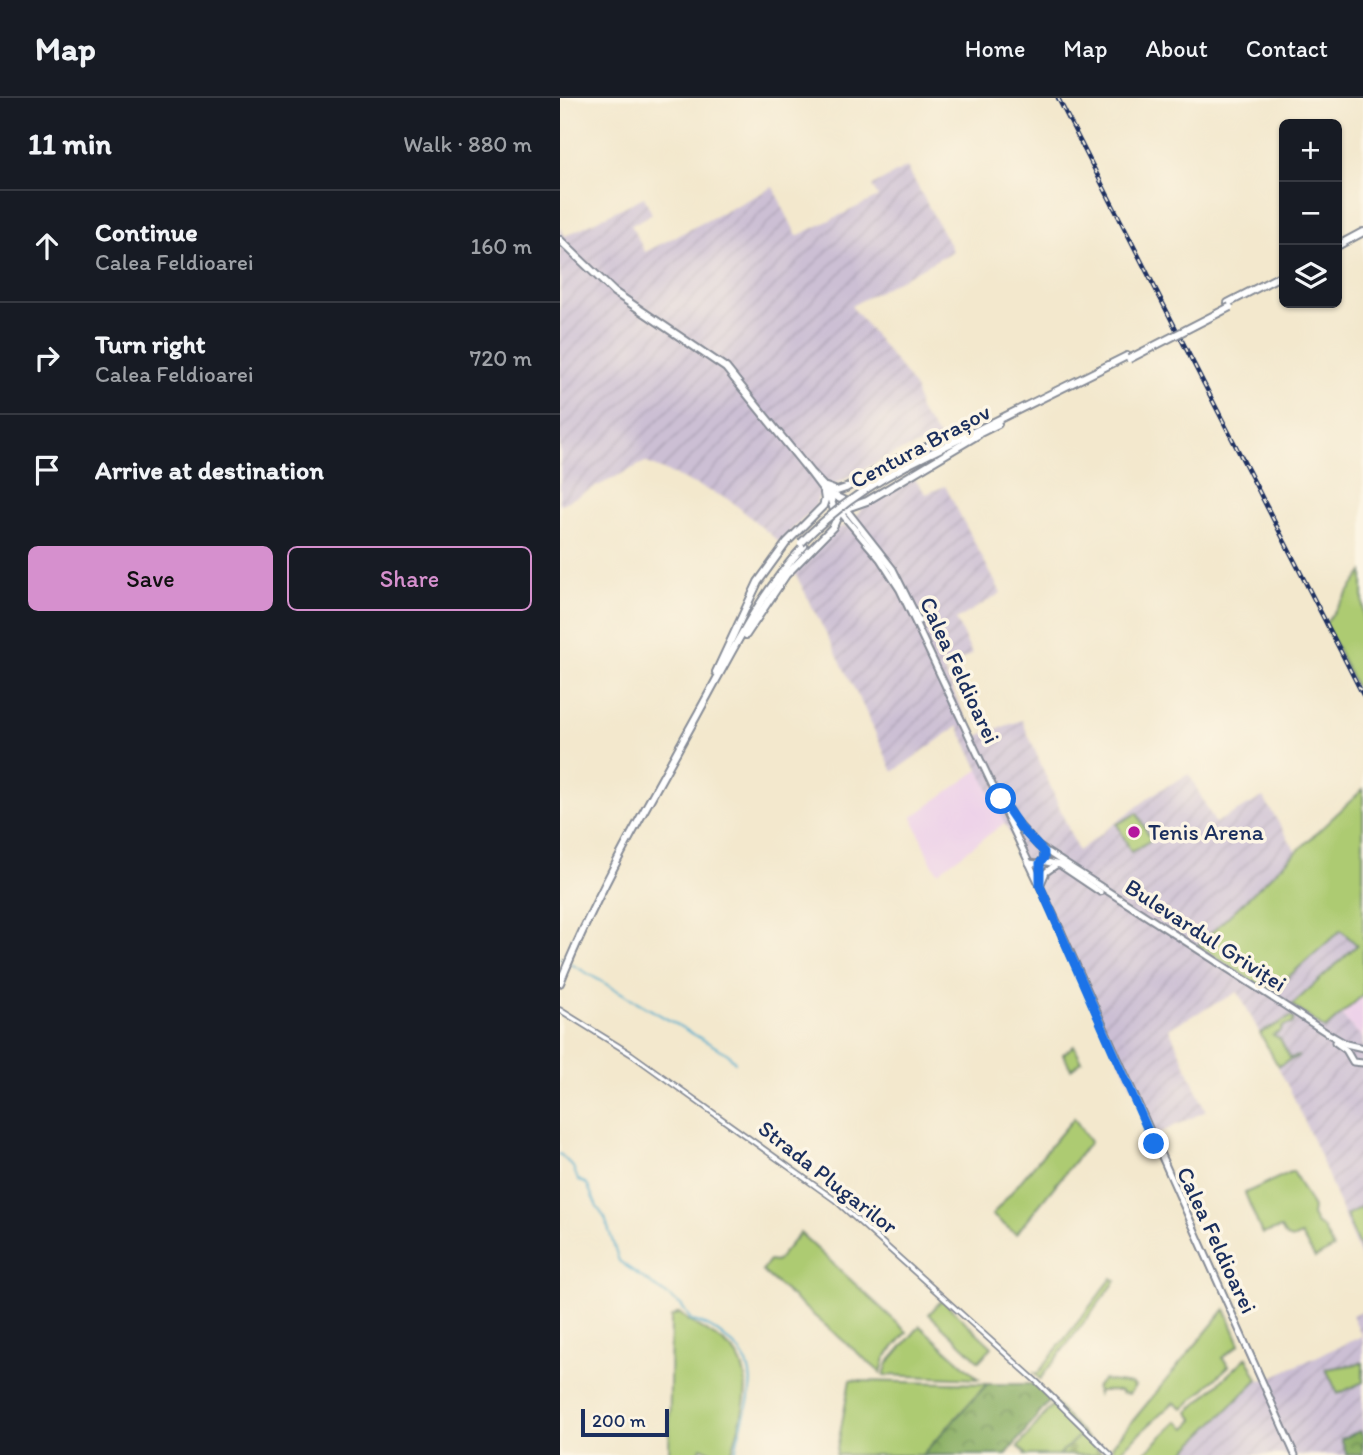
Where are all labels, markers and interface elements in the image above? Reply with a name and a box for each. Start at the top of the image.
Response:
text: Map [35,29,96,68]
text: Home [965,34,1025,63]
text: Map [1063,34,1107,63]
text: About [1145,34,1208,63]
text: Contact [1246,34,1328,63]
map controls [1279,119,1342,308]
button: + [1279,119,1342,182]
text: 11 min [28,125,112,162]
text: Walk · 880 m [403,130,532,158]
button: − [1279,182,1342,245]
text: Continue [95,216,198,248]
icon: ahead [28,227,66,265]
text: 160 m [470,232,532,260]
button: layers [1279,245,1342,308]
text: Calea Feldioarei [95,248,254,276]
text: Turn right [95,328,206,360]
icon: right [28,339,66,377]
text: 720 m [470,344,532,372]
text: Calea Feldioarei [95,360,254,388]
street label: Centura Brașov [845,397,995,495]
icon: arrive [28,451,66,489]
text: Arrive at destination [95,454,324,486]
button: Save [28,546,273,611]
button: Share [287,546,532,611]
street label: Calea Feldioarei [914,592,1006,748]
route start [985,783,1016,814]
place label: Tenis Arena [1148,818,1264,846]
marker: Tenis Arena [1126,824,1142,840]
street label: Bulevardul Griviței [1120,872,1292,998]
street label: Strada Plugarilor [753,1114,904,1240]
route end [1138,1128,1169,1159]
street label: Calea Feldioarei [1171,1162,1263,1318]
scale bar [581,1406,668,1438]
text: 200 m [592,1409,646,1432]

